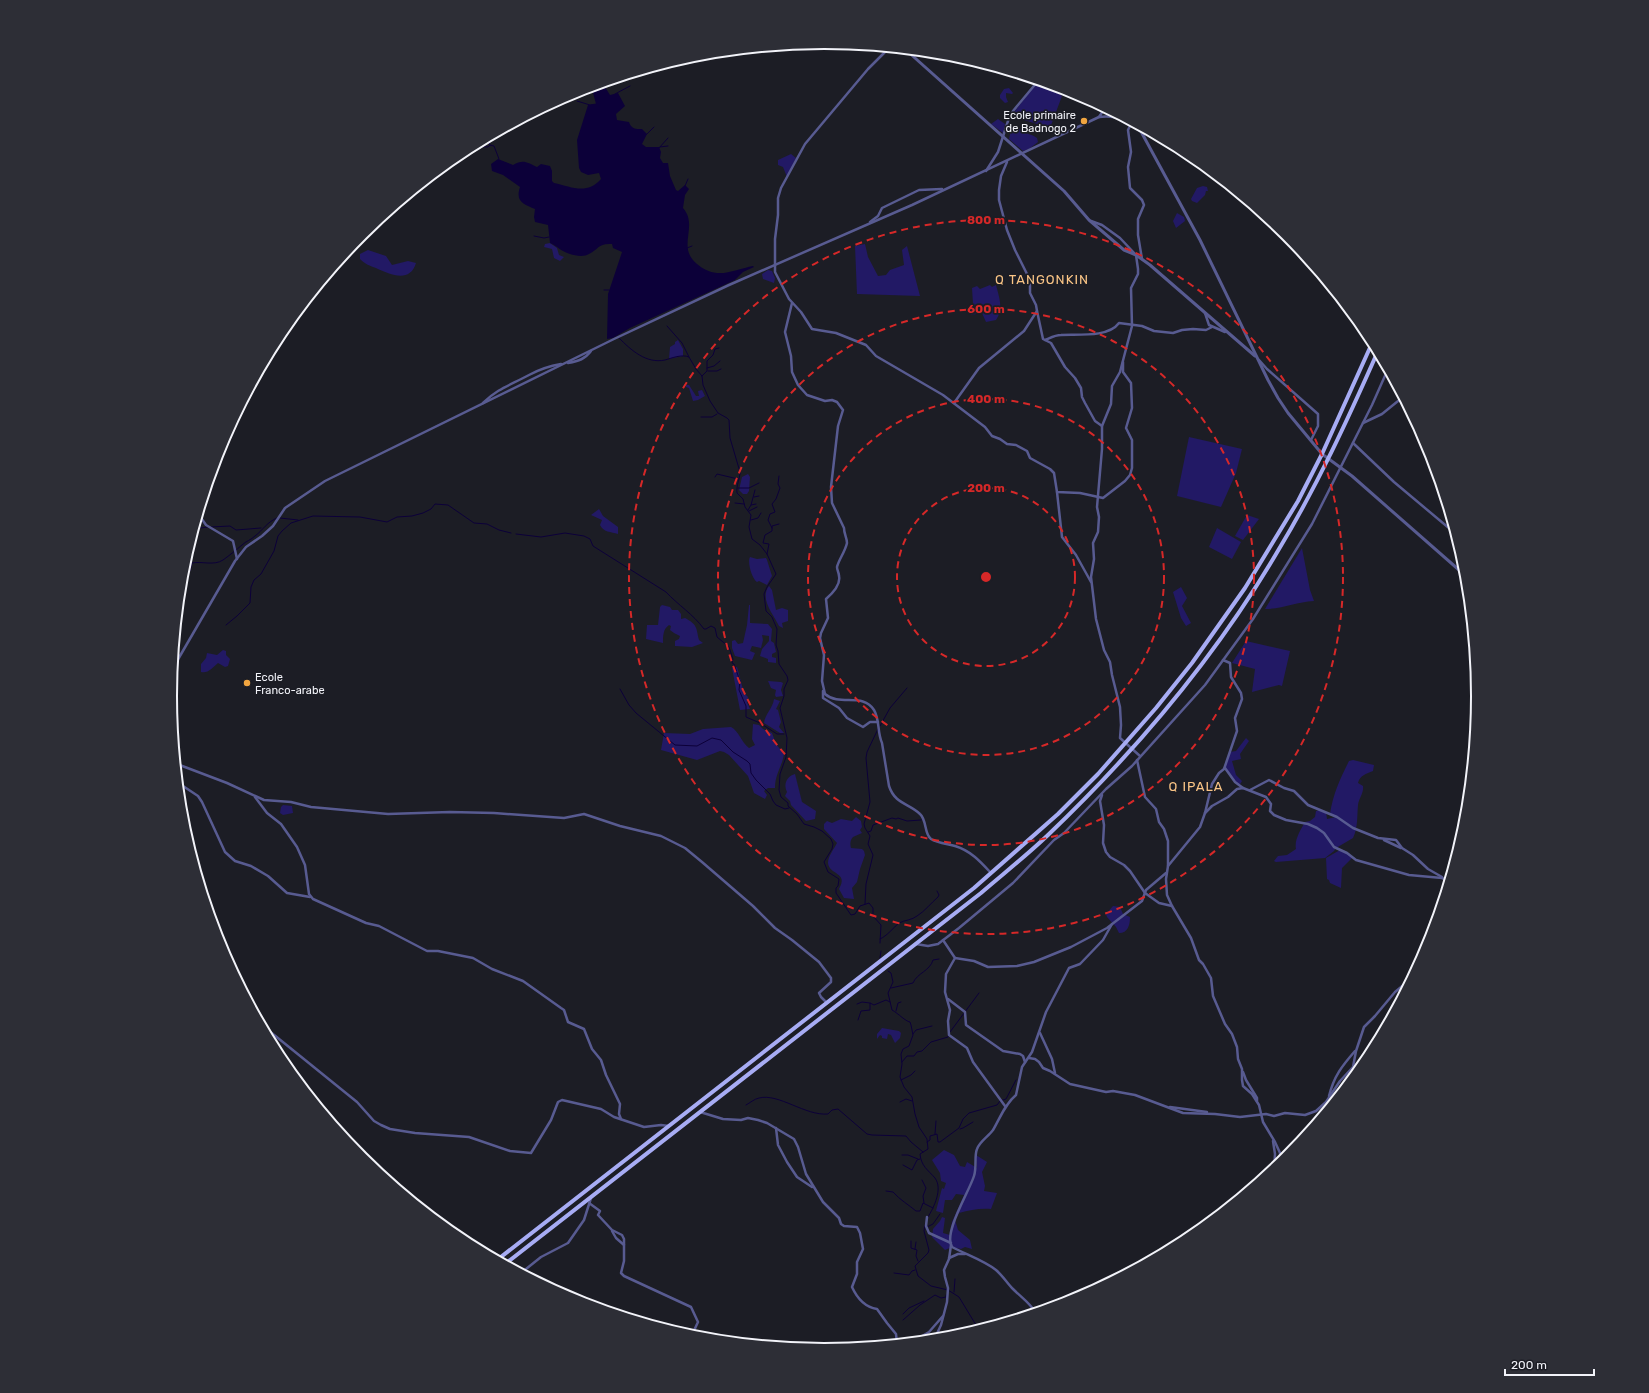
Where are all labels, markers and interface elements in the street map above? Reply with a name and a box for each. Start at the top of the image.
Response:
place label: Ecole primaire de Badnogo 2 [1003,109,1076,135]
marker: Ecole primaire de Badnogo 2 [1079,116,1089,126]
text: 800 m [967,213,1005,227]
district label: Q TANGONKIN [995,272,1089,287]
text: 600 m [967,302,1005,316]
text: 400 m [967,392,1005,406]
text: 200 m [967,481,1005,495]
centre of rings [979,570,993,584]
place label: Ecole Franco-arabe [255,671,325,697]
marker: Ecole Franco-arabe [242,678,252,688]
district label: Q IPALA [1168,779,1224,794]
scale bar [1505,1351,1594,1377]
text: 200 m [1511,1358,1547,1372]

